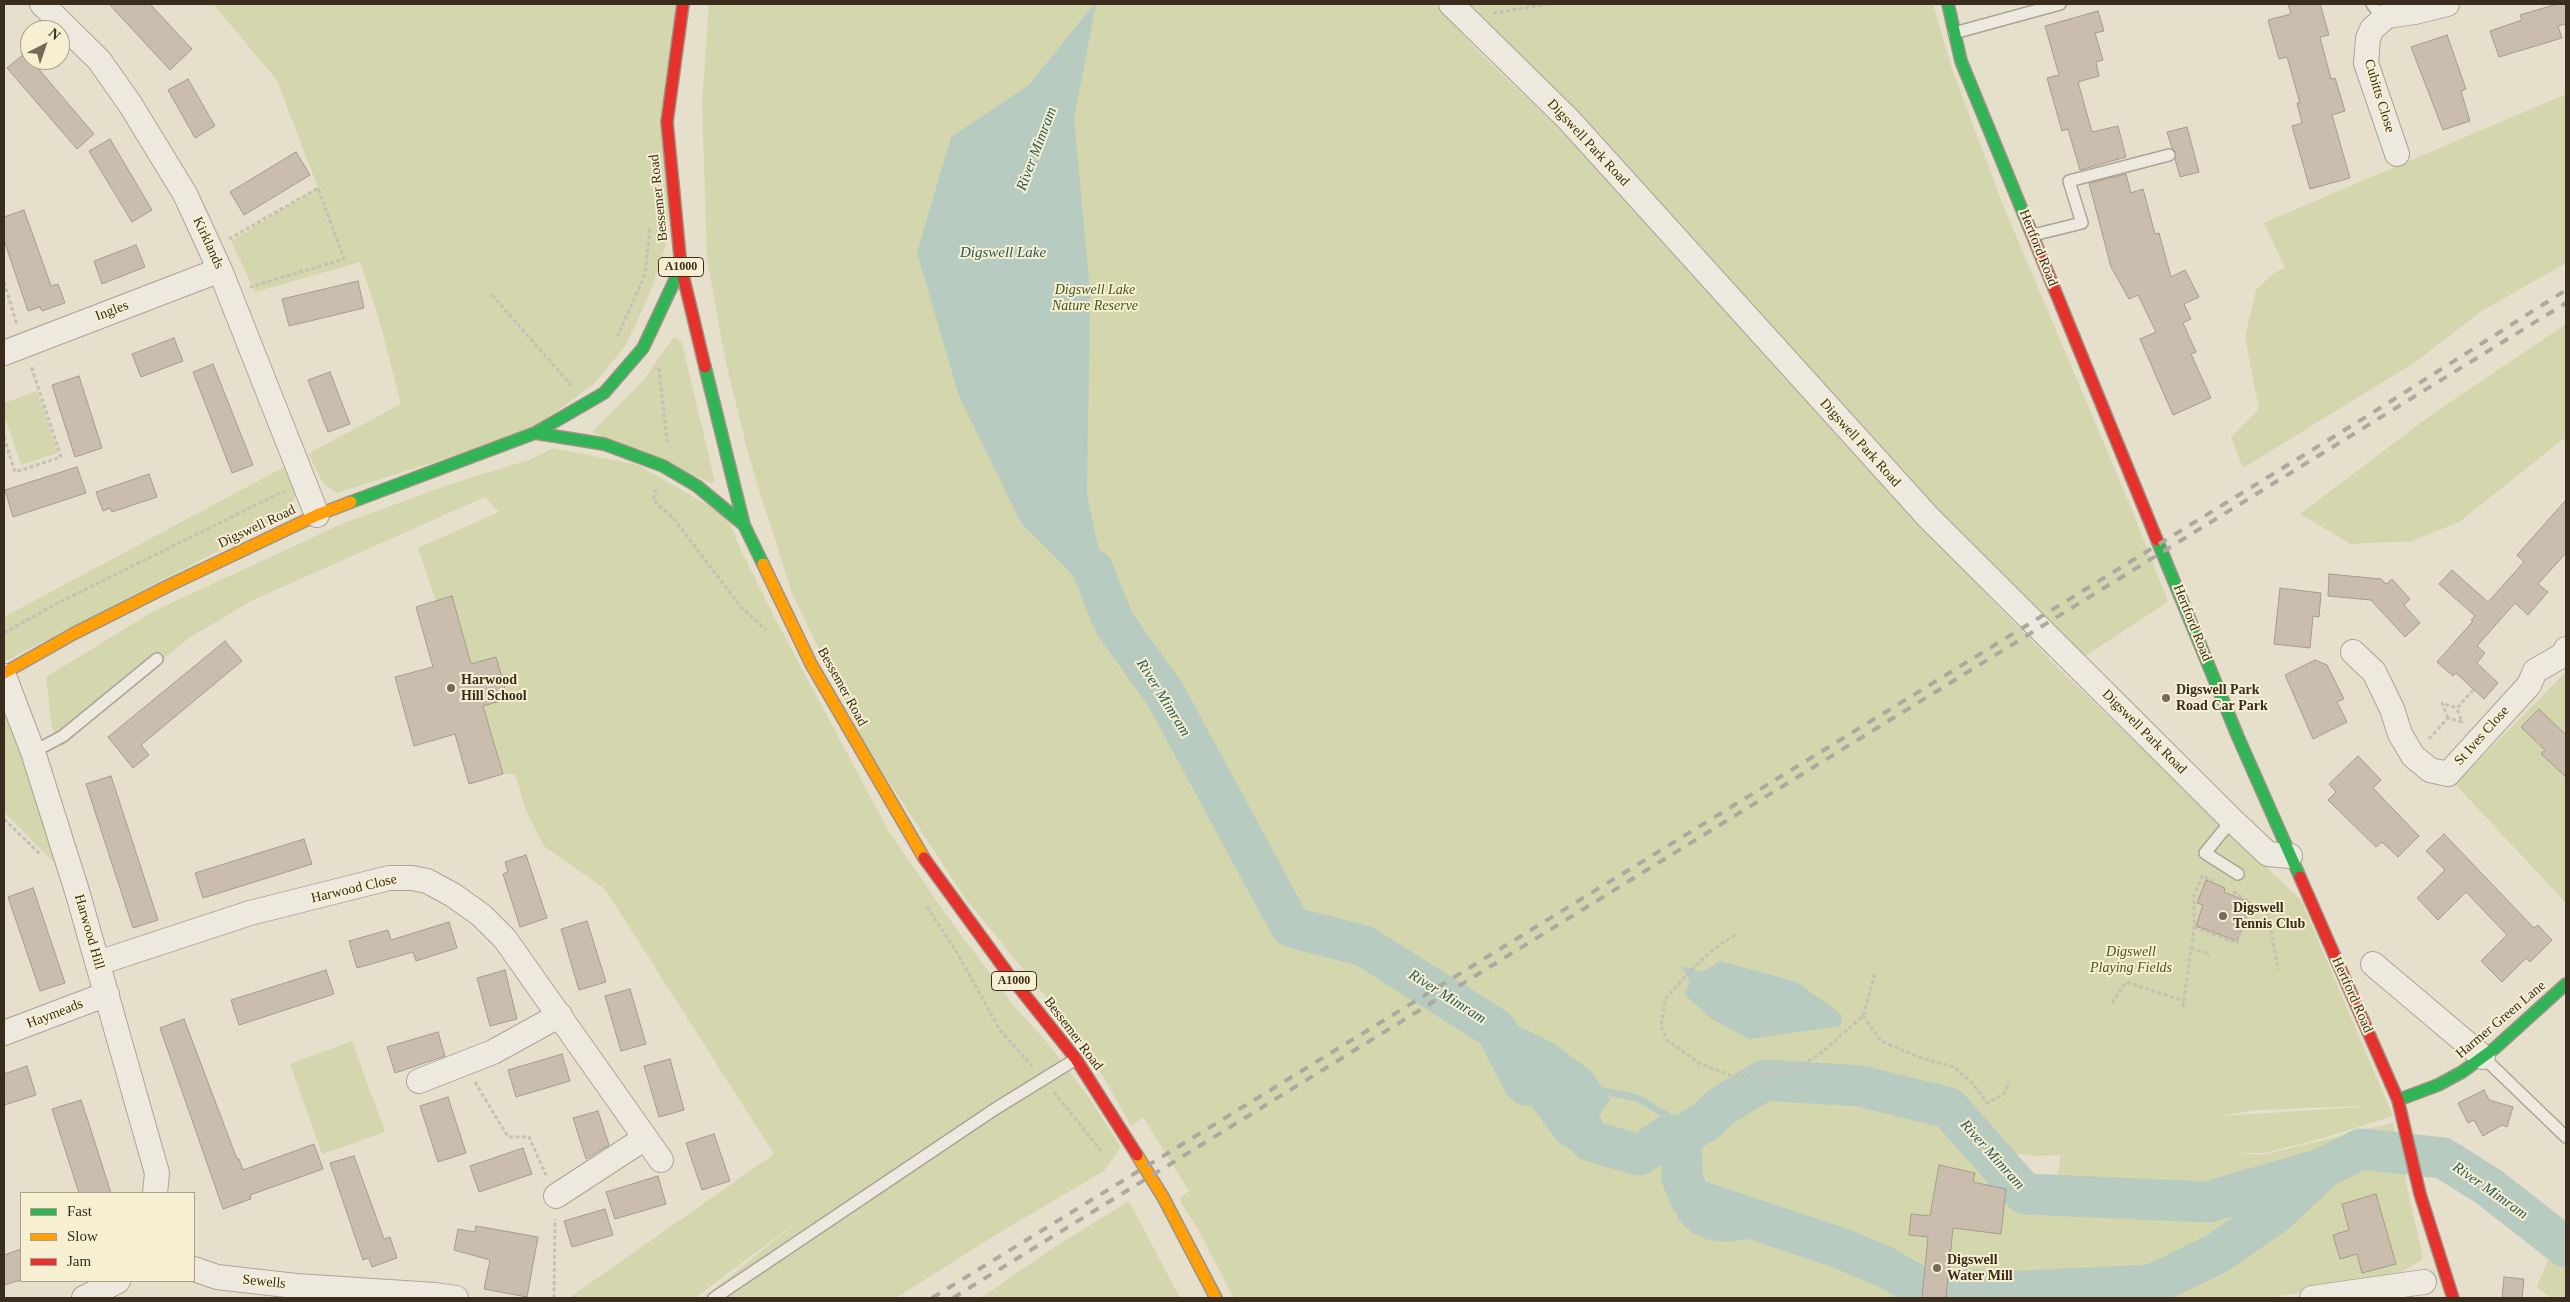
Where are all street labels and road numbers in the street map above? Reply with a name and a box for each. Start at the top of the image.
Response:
street label: Cubitts Close [2360,57,2398,135]
street label: Digswell Park Road [1543,96,1633,190]
street label: Bessemer Road [646,154,672,242]
street label: Hertford Road [2015,207,2061,289]
street label: Kirklands [189,214,227,272]
road number: A1000 [658,258,704,276]
street label: Ingles [93,297,131,325]
street label: Digswell Park Road [1816,395,1904,491]
street label: Digswell Road [216,502,298,552]
street label: Hertford Road [2169,582,2215,664]
street label: Bessemer Road [813,645,871,729]
street label: Digswell Park Road [2098,686,2190,778]
street label: St Ives Close [2451,703,2513,769]
street label: Harwood Close [309,871,399,907]
street label: Harwood Hill [70,892,108,972]
street label: Hertford Road [2328,954,2376,1036]
road number: A1000 [992,971,1036,990]
street label: Harmer Green Lane [2453,978,2549,1062]
street label: Bessemer Road [1040,994,1106,1074]
street label: Haymeads [24,996,86,1032]
street label: Sewells [241,1271,287,1293]

